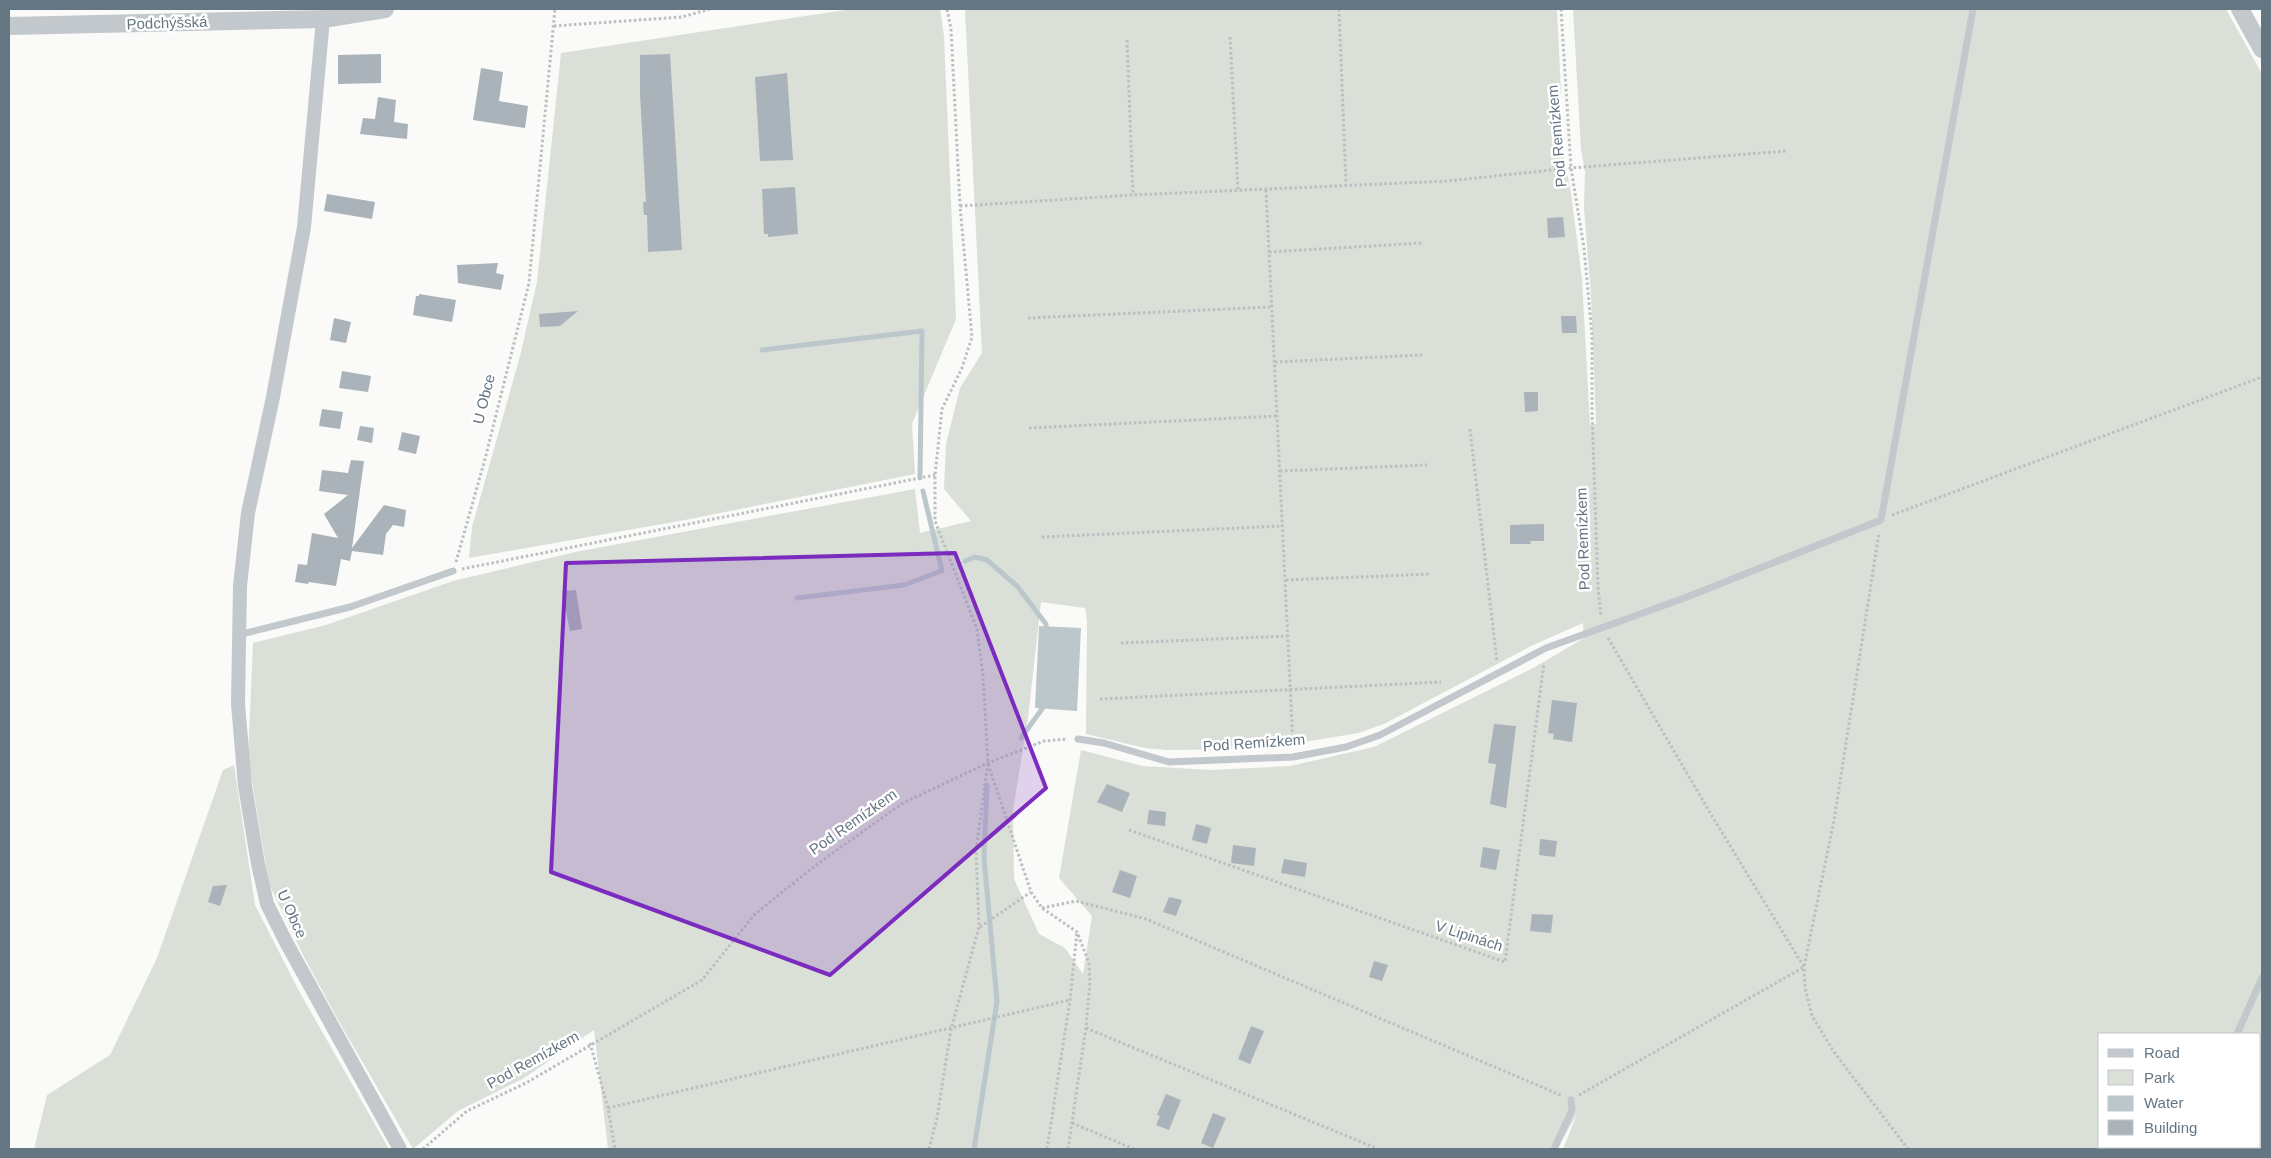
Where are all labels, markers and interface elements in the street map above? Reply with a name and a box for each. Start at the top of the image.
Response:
street label: Podchýšská [126,13,208,32]
street label: Pod Remízkem [1544,84,1569,188]
street label: U Obce [469,372,498,426]
street label: Pod Remízkem [1572,487,1593,591]
street label: Pod Remízkem [1202,730,1306,755]
street label: Pod Remízkem [806,785,900,858]
street label: U Obce [274,887,311,940]
street label: V Lipinách [1433,917,1505,954]
street label: Pod Remízkem [484,1027,582,1092]
legend [2098,1033,2261,1148]
text: Road [2144,1044,2180,1061]
text: Park [2144,1069,2175,1086]
text: Water [2144,1094,2183,1111]
text: Building [2144,1119,2197,1136]

